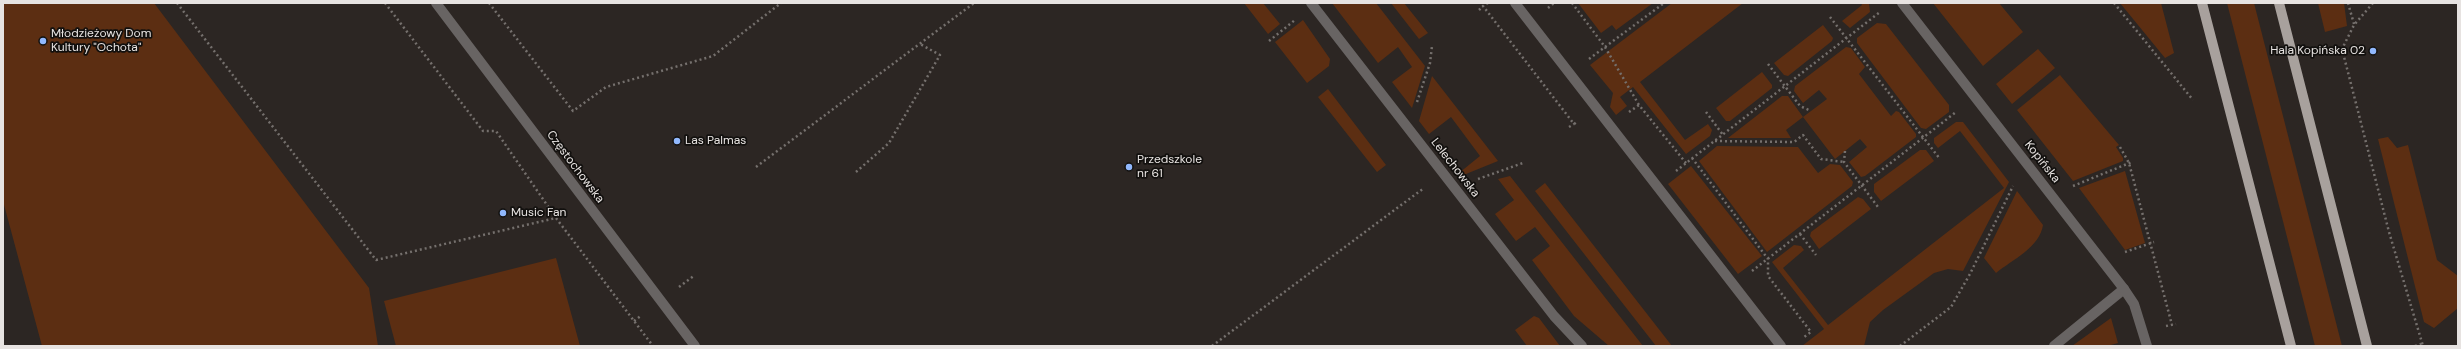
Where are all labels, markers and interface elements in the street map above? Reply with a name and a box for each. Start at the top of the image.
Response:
place label: Młodzieżowy Dom Kultury "Ochota" [51,27,151,55]
marker: Młodzieżowy Dom Kultury "Ochota" [38,36,48,46]
place label: Hala Kopińska 02 [2270,44,2365,58]
marker: Hala Kopińska 02 [2368,46,2378,56]
street label: Częstochowska [543,128,607,206]
place label: Las Palmas [685,134,746,148]
marker: Las Palmas [672,136,682,146]
street label: Lelechowska [1428,136,1482,200]
street label: Kopińska [2021,138,2063,186]
place label: Przedszkole nr 61 [1137,153,1202,181]
marker: Przedszkole nr 61 [1124,162,1134,172]
place label: Music Fan [511,206,566,220]
marker: Music Fan [498,208,508,218]

